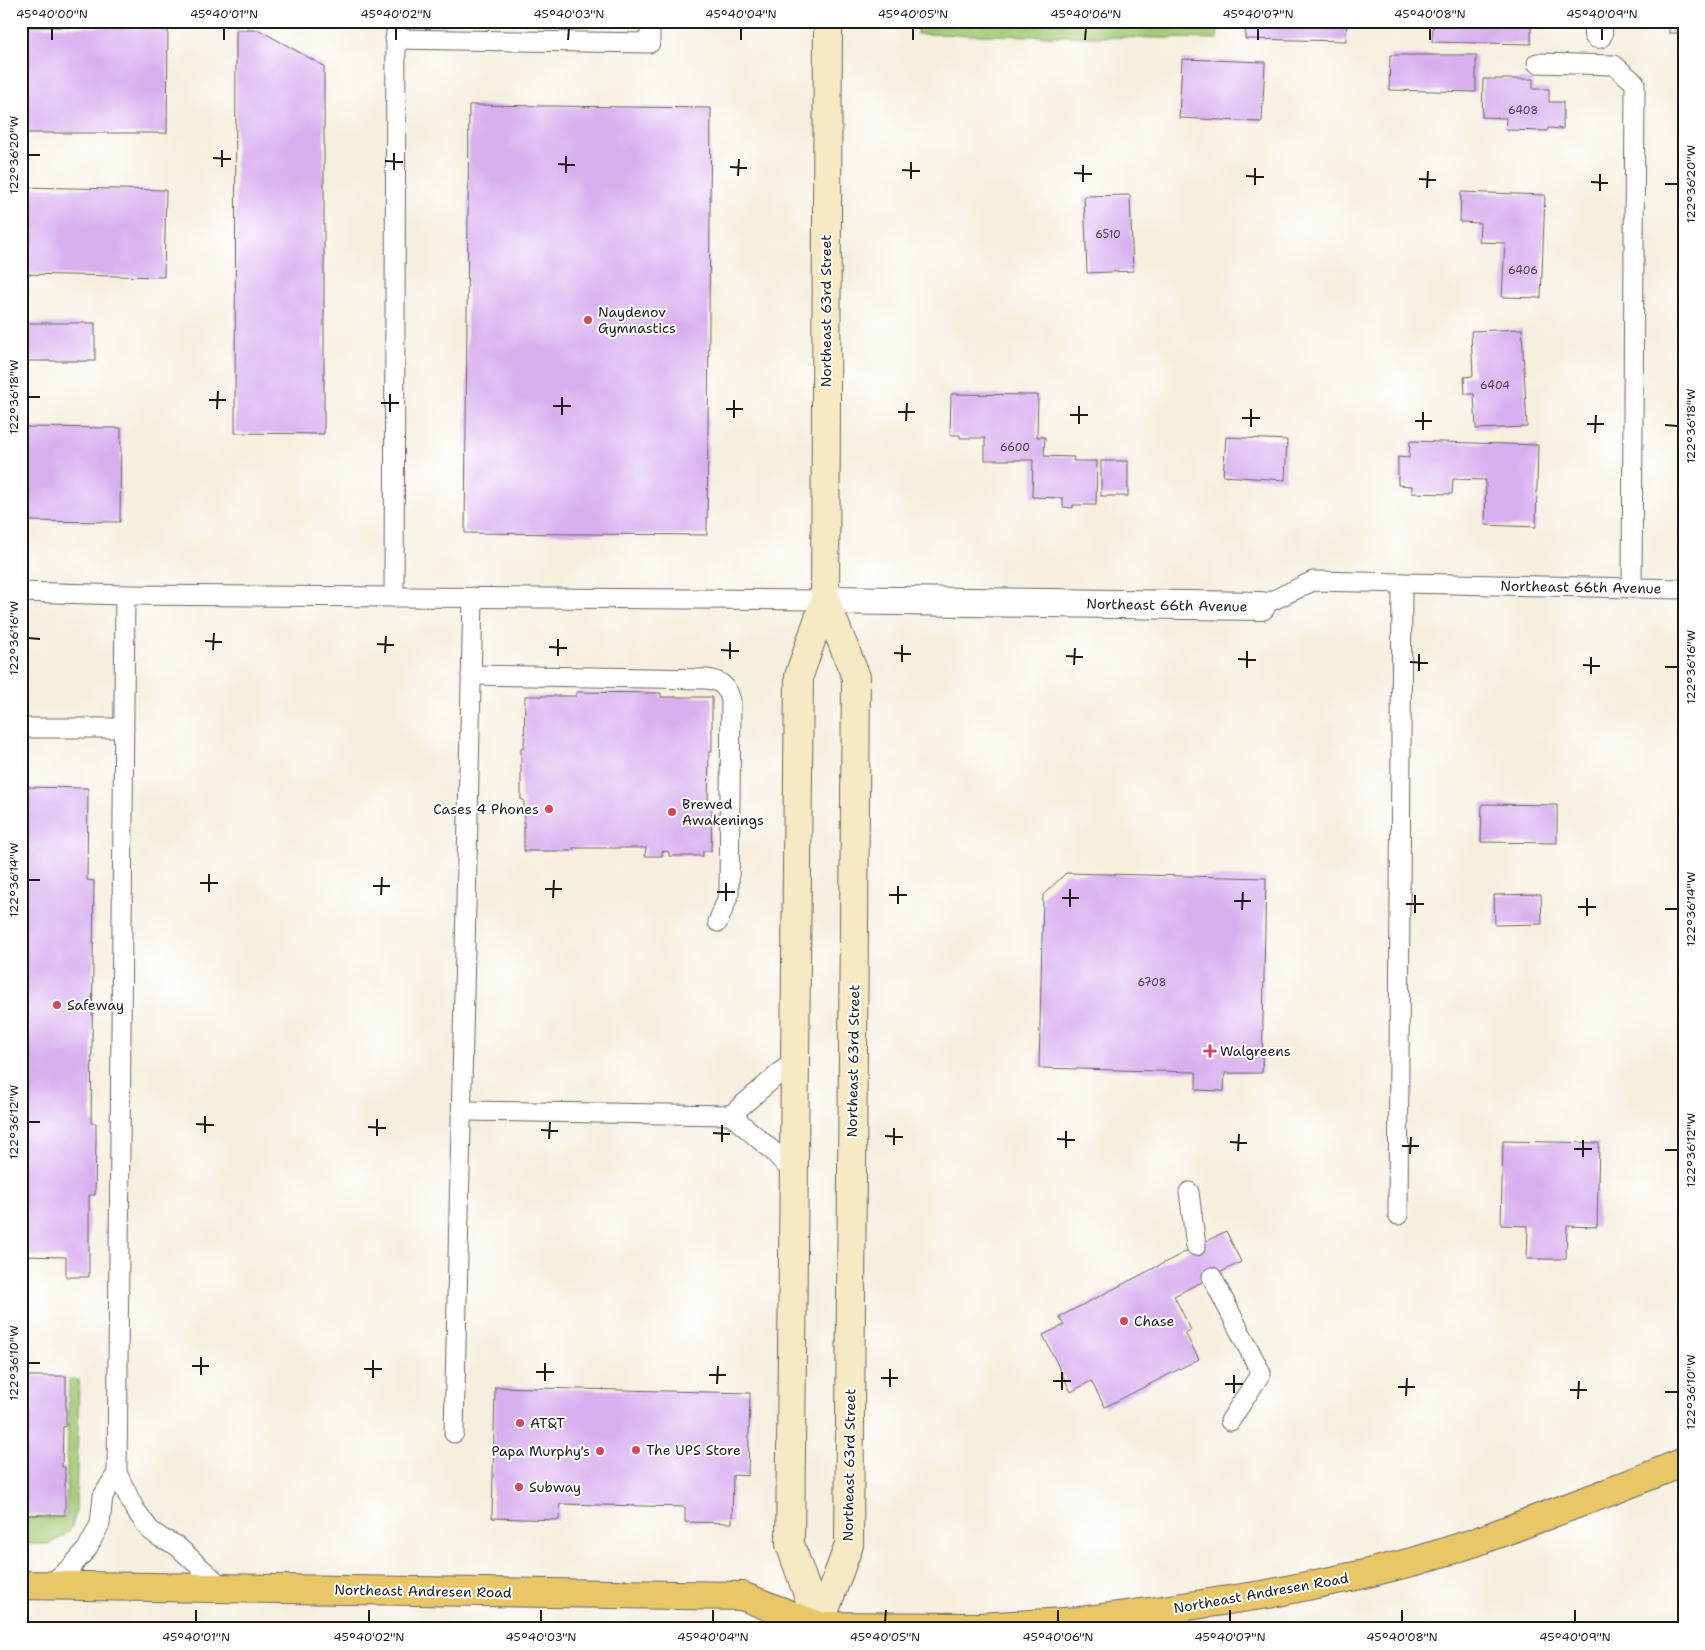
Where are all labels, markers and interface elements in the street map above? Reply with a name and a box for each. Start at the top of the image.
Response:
text: 45°40'00"N [16,6,88,22]
text: 45°40'01"N [190,6,258,22]
text: 45°40'02"N [361,6,431,22]
text: 45°40'03"N [534,6,604,22]
text: 45°40'04"N [705,6,777,22]
text: 45°40'05"N [878,6,948,22]
text: 45°40'06"N [1051,6,1121,22]
text: 45°40'07"N [1222,6,1294,22]
text: 45°40'08"N [1394,6,1466,22]
text: 45°40'09"N [1566,6,1638,22]
house number: 6408 [1508,103,1538,118]
text: 122°36'20"W [6,116,22,194]
text: 122°36'20"W [1683,145,1699,223]
house number: 6510 [1095,227,1121,242]
street label: Northeast 63rd Street [817,235,835,387]
house number: 6406 [1508,263,1538,278]
place label: Naydenov Gymnastics [598,303,676,337]
marker: Naydenov Gymnastics [582,314,594,326]
text: 122°36'18"W [6,359,22,435]
house number: 6404 [1480,378,1510,393]
text: 122°36'18"W [1683,388,1699,464]
house number: 6600 [1000,440,1030,455]
street label: Northeast 66th Avenue [1500,577,1662,597]
street label: Northeast 66th Avenue [1086,595,1248,615]
text: 122°36'16"W [6,601,22,675]
text: 122°36'16"W [1683,630,1699,704]
place label: Brewed Awakenings [682,795,764,829]
place label: Cases 4 Phones [433,800,539,818]
marker: Cases 4 Phones [543,803,555,815]
marker: Brewed Awakenings [666,806,678,818]
text: 122°36'14"W [6,843,22,917]
text: 122°36'14"W [1683,872,1699,946]
house number: 6708 [1137,975,1167,990]
street label: Northeast 63rd Street [843,985,863,1137]
place label: Safeway [67,996,124,1014]
marker: Safeway [51,999,63,1011]
place label: Walgreens [1220,1042,1291,1060]
marker: Walgreens [1204,1045,1216,1057]
text: 122°36'12"W [6,1085,22,1159]
text: 122°36'12"W [1683,1113,1699,1187]
place label: Chase [1134,1312,1174,1330]
marker: Chase [1118,1315,1130,1327]
text: 122°36'10"W [6,1325,22,1401]
text: 122°36'10"W [1683,1354,1699,1430]
street label: Northeast 63rd Street [839,1389,859,1541]
place label: AT&T [530,1414,565,1432]
marker: AT&T [514,1417,526,1429]
place label: The UPS Store [646,1441,741,1459]
place label: Papa Murphy's [492,1442,590,1460]
marker: The UPS Store [630,1444,642,1456]
marker: Papa Murphy's [594,1445,606,1457]
place label: Subway [529,1478,581,1496]
marker: Subway [513,1481,525,1493]
street label: Northeast Andresen Road [1172,1569,1350,1617]
street label: Northeast Andresen Road [334,1580,512,1602]
text: 45°40'01"N [162,1629,230,1645]
text: 45°40'02"N [334,1629,404,1645]
text: 45°40'03"N [506,1629,576,1645]
text: 45°40'04"N [677,1629,749,1645]
text: 45°40'05"N [850,1629,920,1645]
text: 45°40'06"N [1023,1629,1093,1645]
text: 45°40'07"N [1194,1629,1266,1645]
text: 45°40'08"N [1366,1629,1438,1645]
text: 45°40'09"N [1539,1629,1611,1645]

